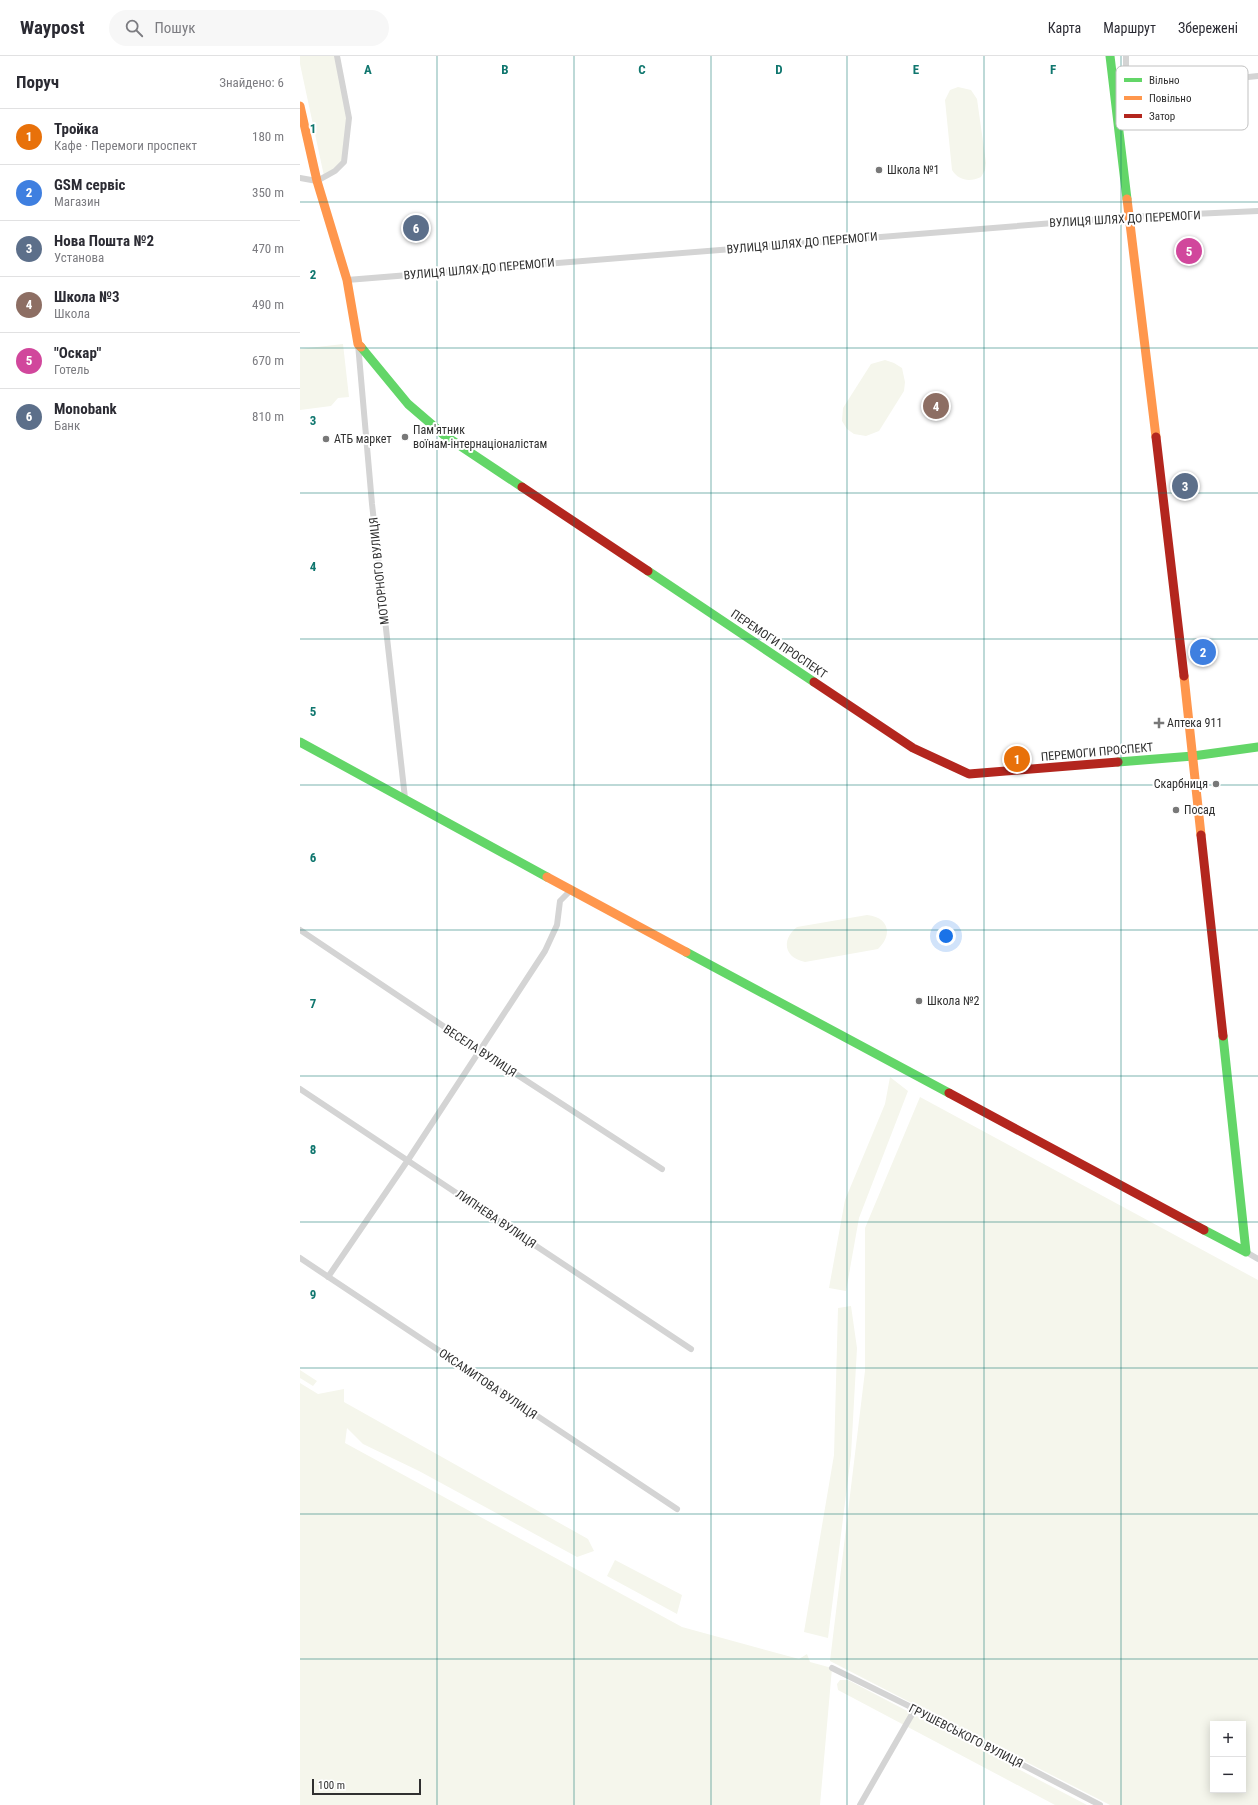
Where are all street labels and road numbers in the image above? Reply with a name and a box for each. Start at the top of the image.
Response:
street label: ВУЛИЦЯ ШЛЯХ ДО ПЕРЕМОГИ [1049,208,1201,230]
street label: ВУЛИЦЯ ШЛЯХ ДО ПЕРЕМОГИ [726,229,878,257]
street label: ВУЛИЦЯ ШЛЯХ ДО ПЕРЕМОГИ [403,255,555,283]
street label: МОТОРНОГО ВУЛИЦЯ [366,516,392,626]
street label: ПЕРЕМОГИ ПРОСПЕКТ [728,607,830,681]
street label: ПЕРЕМОГИ ПРОСПЕКТ [1040,740,1154,764]
street label: ВЕСЕЛА ВУЛИЦЯ [441,1022,519,1080]
street label: ЛИПНЕВА ВУЛИЦЯ [453,1187,539,1251]
street label: ОКСАМИТОВА ВУЛИЦЯ [436,1346,540,1422]
street label: ГРУШЕВСЬКОГО ВУЛИЦЯ [907,1701,1025,1771]

